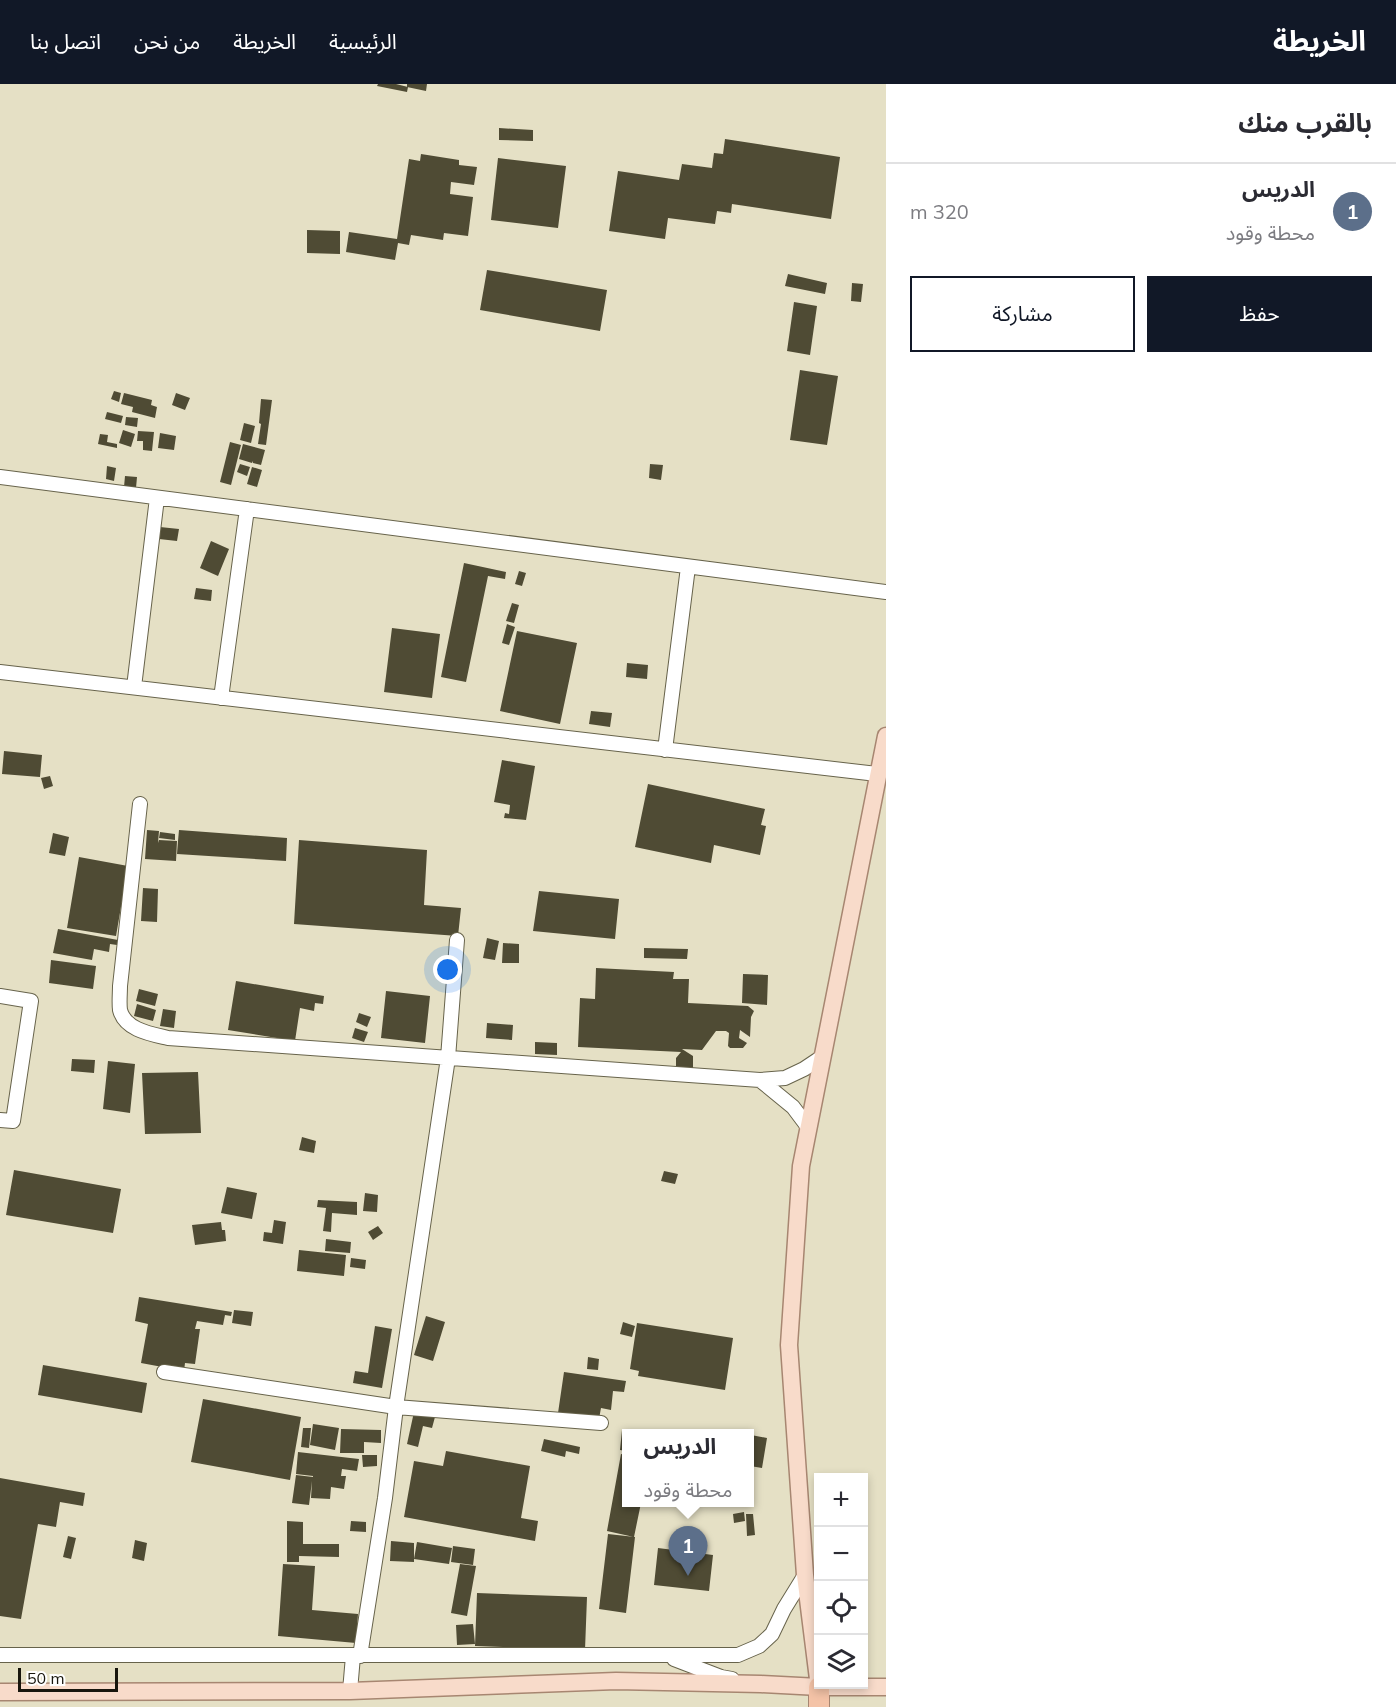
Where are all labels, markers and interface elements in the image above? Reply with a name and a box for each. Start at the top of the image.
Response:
text: الخريطة [1273,23,1366,58]
text: اتصل بنا [30,28,101,54]
text: من نحن [134,28,200,54]
text: الخريطة [233,28,296,54]
text: الرئيسية [329,28,397,54]
text: بالقرب منك [1238,106,1372,139]
text: الدريس [1242,175,1315,203]
text: 320 m [910,199,969,224]
text: 1 [1347,199,1359,224]
text: محطة وقود [1226,220,1315,245]
button: مشاركة [910,276,1135,352]
button: حفظ [1147,276,1372,352]
your location [433,955,462,984]
popup [622,1429,754,1507]
text: الدريس [643,1432,716,1460]
map controls [814,1473,868,1689]
button: + [814,1473,868,1527]
text: محطة وقود [643,1477,733,1502]
pin: 1 [668,1526,708,1576]
button: − [814,1527,868,1581]
button: locate [814,1581,868,1635]
button: layers [814,1635,868,1689]
scale bar [18,1665,118,1692]
text: 50 m [27,1668,64,1688]

